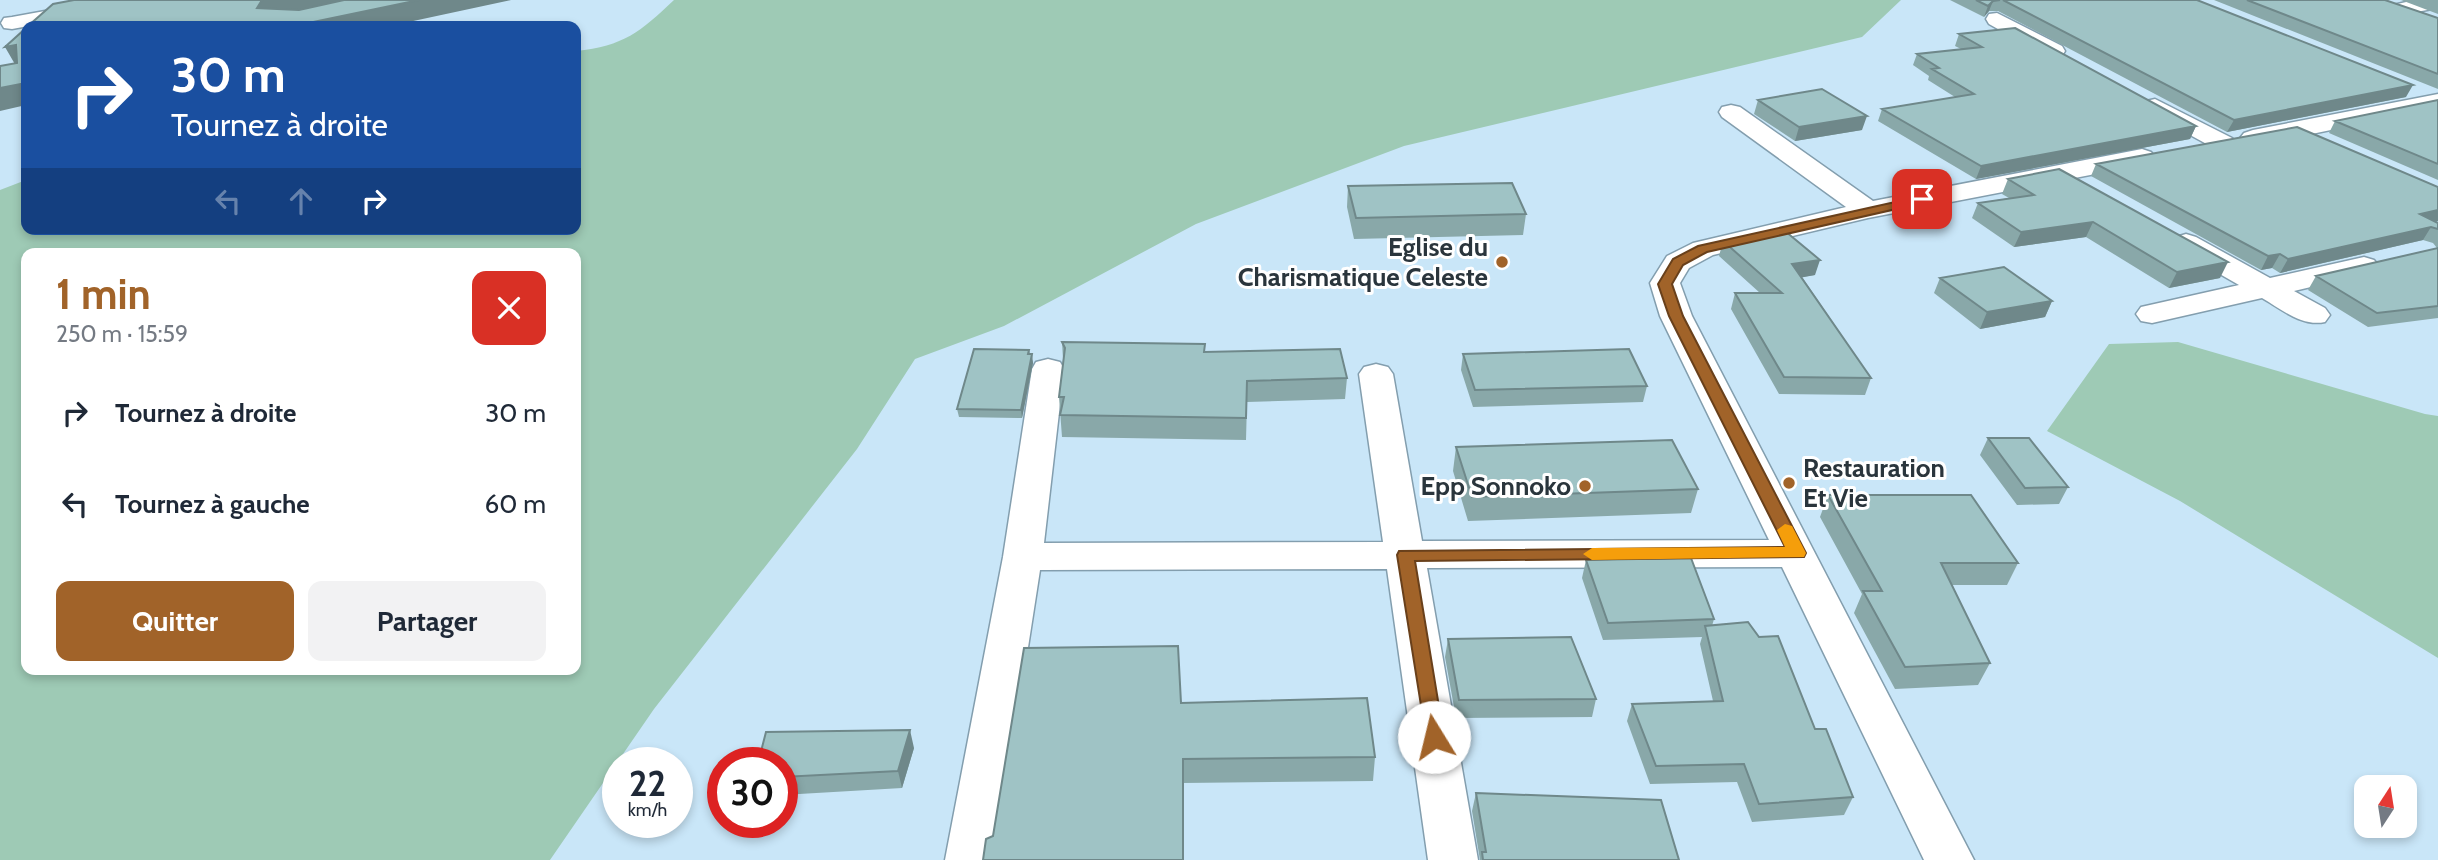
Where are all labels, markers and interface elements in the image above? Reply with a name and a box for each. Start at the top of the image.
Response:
text: 30 m [171,45,286,104]
icon: right [56,49,147,140]
text: Tournez à droite [171,105,388,144]
pin [1892,169,1952,229]
icon: arrive [1903,180,1941,218]
icon: left [209,182,247,220]
icon: ahead [282,182,320,220]
icon: right [355,182,393,220]
place label: Eglise du Charismatique Celeste [1238,231,1488,293]
marker: Eglise du Charismatique Celeste [1494,254,1510,270]
text: 1 min [56,268,151,320]
button: close [472,271,546,345]
text: 250 m · 15:59 [56,320,188,348]
icon: right [56,394,94,432]
text: Tournez à droite [115,397,297,429]
text: 30 m [485,397,546,429]
place label: Restauration Et Vie [1803,452,1945,514]
place label: Epp Sonnoko [1420,470,1571,502]
marker: Restauration Et Vie [1781,475,1797,491]
marker: Epp Sonnoko [1577,478,1593,494]
icon: left [56,485,94,523]
text: Tournez à gauche [115,488,310,520]
text: 60 m [484,488,546,520]
button: Quitter [56,581,294,661]
button: Partager [308,581,546,661]
position arrow [1397,700,1471,774]
speed limit sign: 30 [707,747,798,838]
text: 22 [629,762,666,805]
north arrow [2354,775,2417,838]
map controls [2354,775,2417,838]
text: km/h [628,799,667,821]

